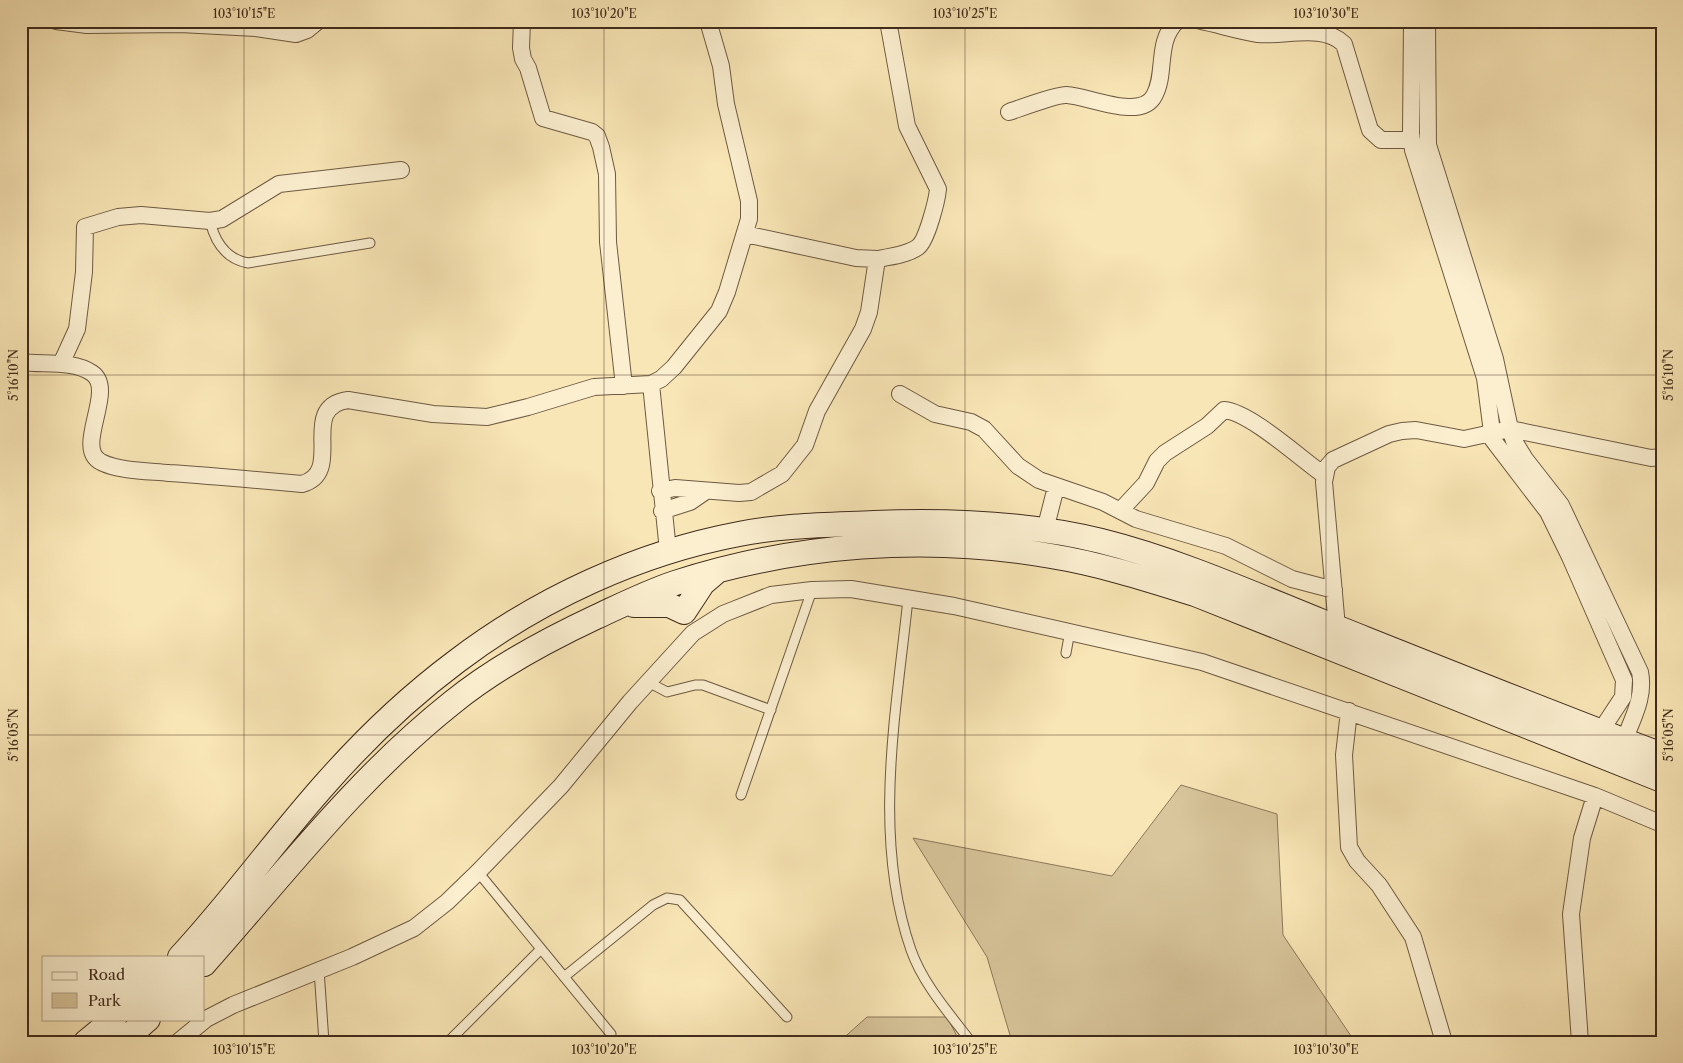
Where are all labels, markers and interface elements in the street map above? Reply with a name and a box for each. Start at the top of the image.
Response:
text: 103°10'15"E [213,6,275,21]
text: 103°10'20"E [571,6,637,21]
text: 103°10'25"E [933,6,997,21]
text: 103°10'30"E [1293,6,1359,21]
text: 5°16'10"N [6,349,21,401]
text: 5°16'10"N [1661,349,1676,401]
text: 5°16'05"N [6,708,21,762]
text: 5°16'05"N [1661,708,1676,762]
legend [42,956,205,1020]
text: Road [88,965,125,984]
text: Park [88,991,122,1010]
text: 103°10'15"E [213,1042,275,1057]
text: 103°10'20"E [571,1042,637,1057]
text: 103°10'25"E [933,1042,997,1057]
text: 103°10'30"E [1293,1042,1359,1057]

